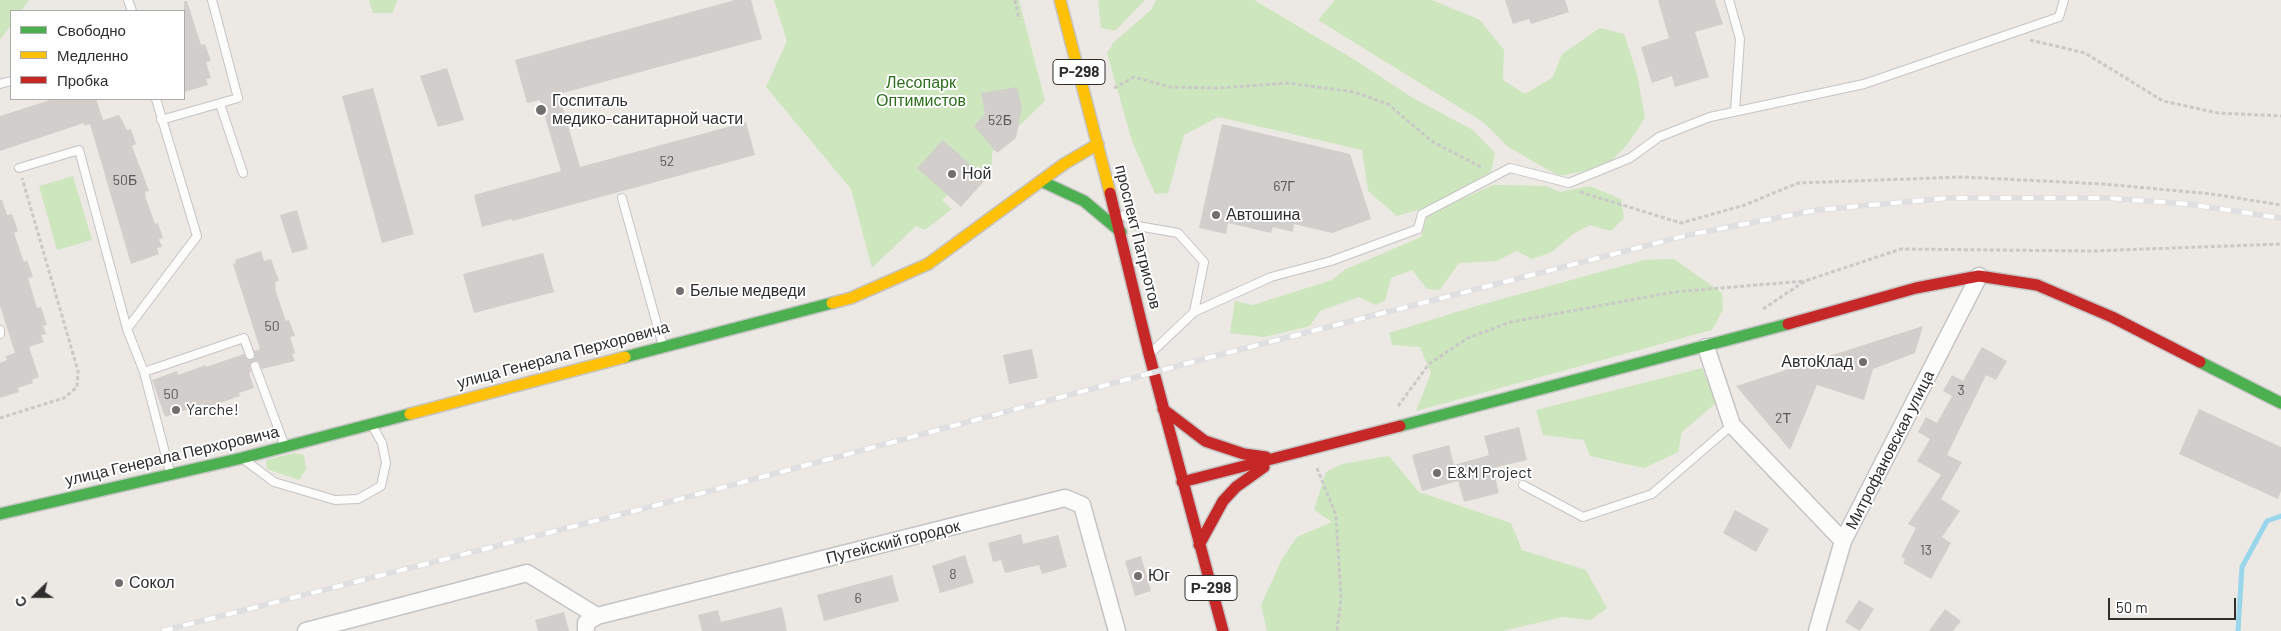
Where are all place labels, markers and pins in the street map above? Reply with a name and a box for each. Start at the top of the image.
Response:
place label: Госпиталь медико-санитарной части [552,91,743,129]
marker: Госпиталь медико-санитарной части [534,103,548,117]
place label: Ной [962,164,991,184]
marker: Ной [946,168,958,180]
place label: Автошина [1226,205,1300,225]
marker: Автошина [1210,209,1222,221]
place label: Белые медведи [690,281,806,301]
marker: Белые медведи [674,285,686,297]
place label: АвтоКлад [1781,352,1853,372]
marker: АвтоКлад [1857,356,1869,368]
place label: Yarche! [186,400,239,420]
marker: Yarche! [170,404,182,416]
place label: E&M Project [1447,463,1532,483]
marker: E&M Project [1431,467,1443,479]
place label: Юг [1148,566,1170,586]
marker: Юг [1132,570,1144,582]
place label: Сокол [129,573,175,593]
marker: Сокол [113,577,125,589]

